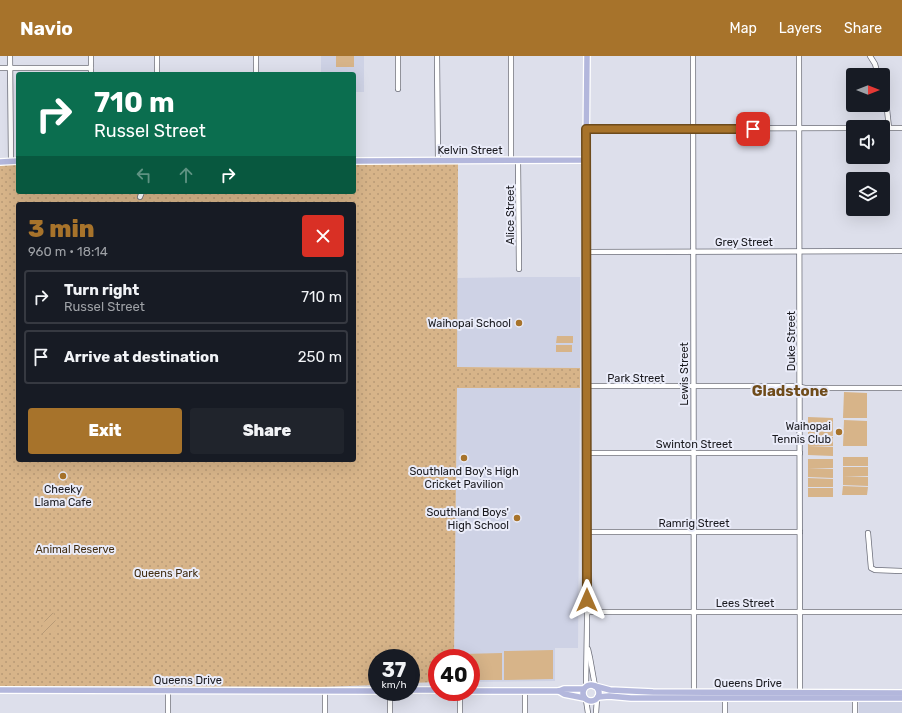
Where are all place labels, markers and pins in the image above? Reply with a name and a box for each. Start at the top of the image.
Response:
pin [736,112,770,146]
place label: Waihopai School [428,317,511,330]
marker: Waihopai School [514,318,524,328]
place label: Waihopai Tennis Club [772,420,831,446]
marker: Waihopai Tennis Club [834,427,844,437]
marker: Southland Boy's High Cricket Pavilion [459,453,469,463]
place label: Southland Boy's High Cricket Pavilion [409,465,519,491]
marker: Cheeky Llama Cafe [58,471,68,481]
place label: Cheeky Llama Cafe [34,483,92,509]
place label: Southland Boys' High School [426,506,509,532]
marker: Southland Boys' High School [512,513,522,523]

